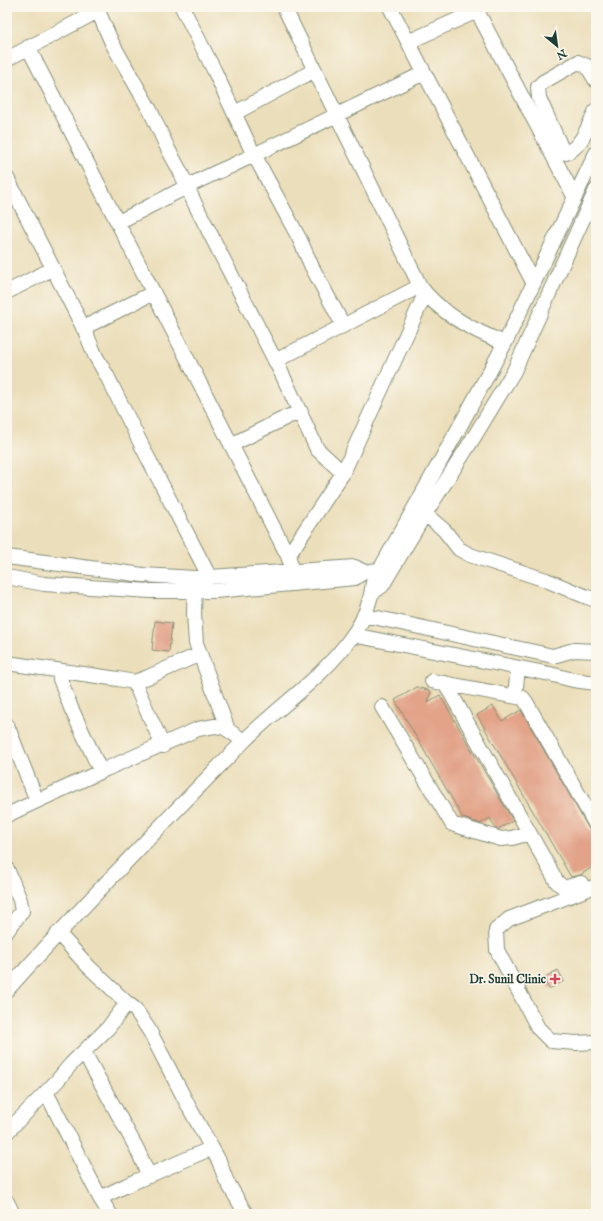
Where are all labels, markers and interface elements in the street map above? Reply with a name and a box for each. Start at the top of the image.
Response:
north arrow [537,26,577,66]
text: N [553,45,570,63]
place label: Dr. Sunil Clinic [469,972,547,987]
marker: Dr. Sunil Clinic [549,973,561,985]

